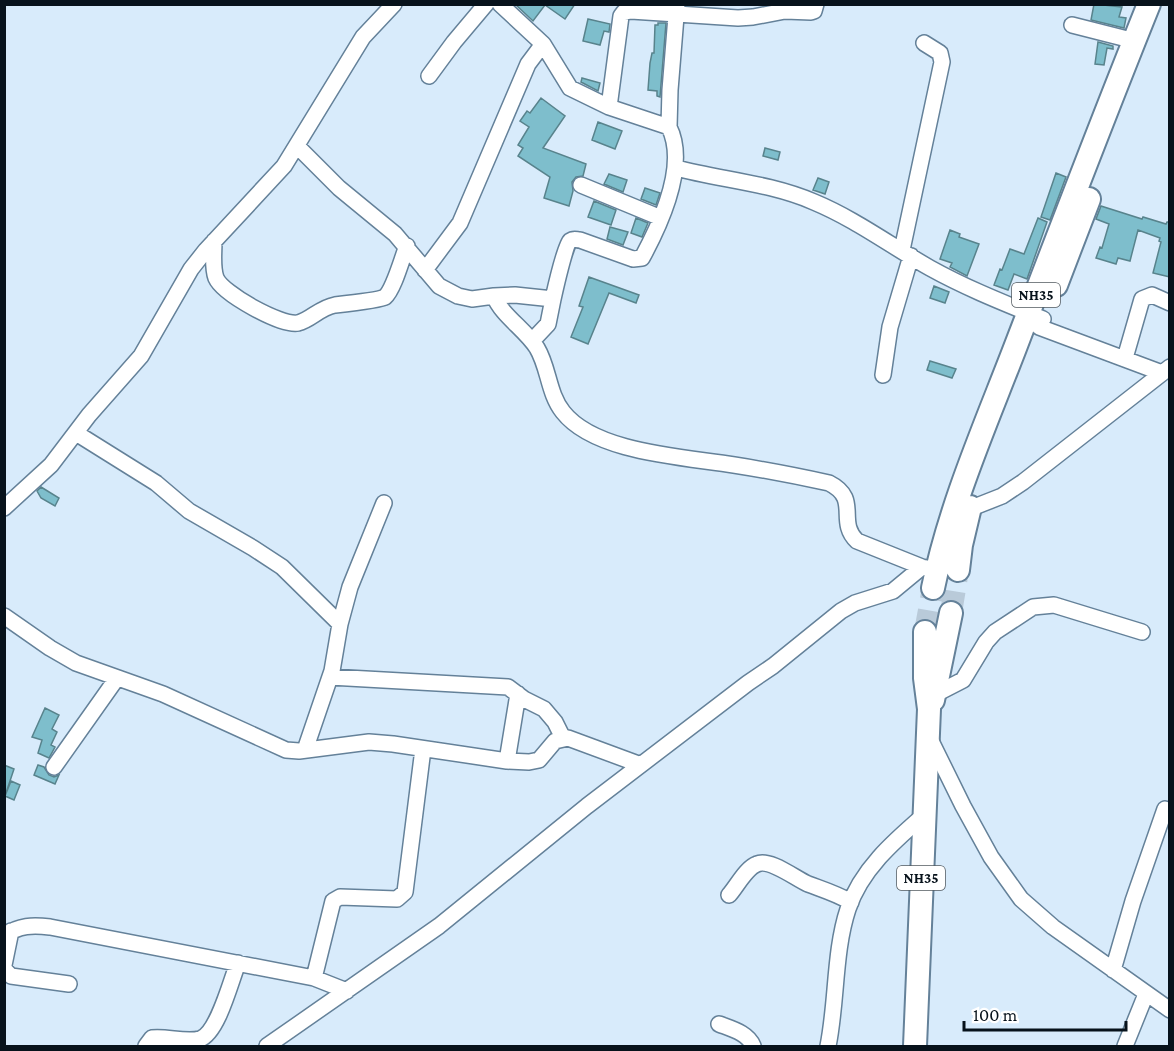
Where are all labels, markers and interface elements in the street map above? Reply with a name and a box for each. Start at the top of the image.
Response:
road number: NH35 [1012,283,1060,307]
road number: NH35 [897,866,945,890]
scale bar [964,994,1126,1032]
text: 100 m [973,1005,1018,1025]

